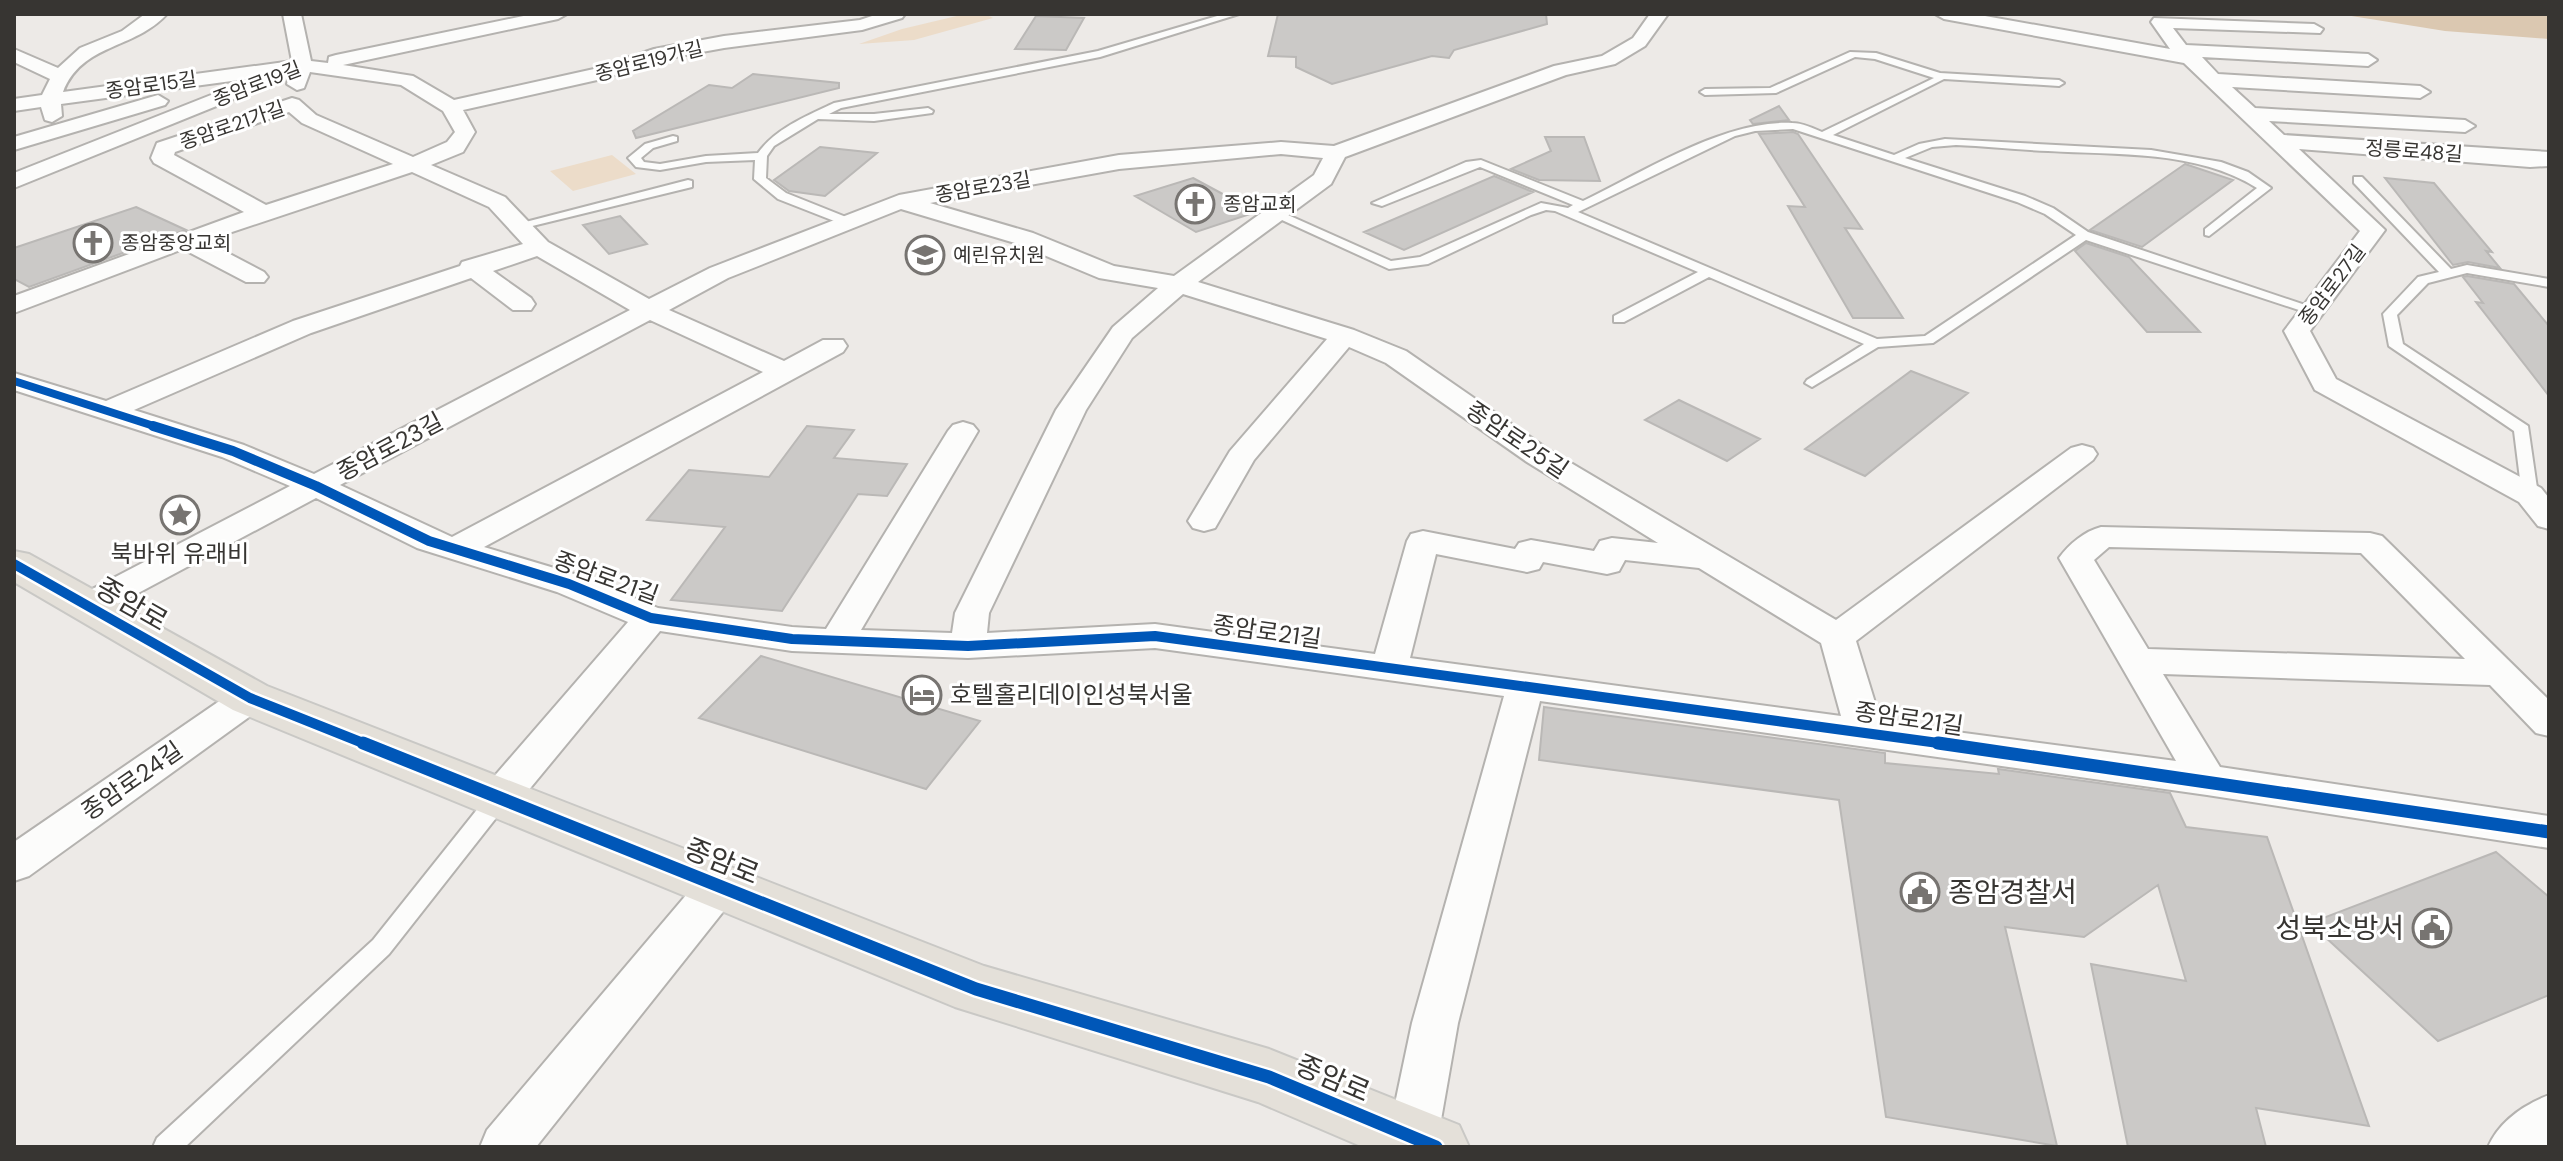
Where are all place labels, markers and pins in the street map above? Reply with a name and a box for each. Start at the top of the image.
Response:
church icon: 종암교회 [1174,183,1216,225]
place label: 종암교회 [1223,191,1297,217]
church icon: 종암중앙교회 [72,222,114,264]
place label: 종암중앙교회 [121,230,231,256]
school or university icon: 예린유치원 [904,234,946,276]
place label: 예린유치원 [953,242,1045,268]
place icon: 북바위 유래비 [159,494,201,536]
place label: 북바위 유래비 [111,538,249,569]
hotel icon: 호텔홀리데이인성북서울 [901,674,943,716]
place label: 호텔홀리데이인성북서울 [950,679,1193,710]
public building icon: 종암경찰서 [1899,871,1941,913]
place label: 종암경찰서 [1948,874,2077,911]
public building icon: 성북소방서 [2411,907,2453,949]
place label: 성북소방서 [2275,910,2404,947]

